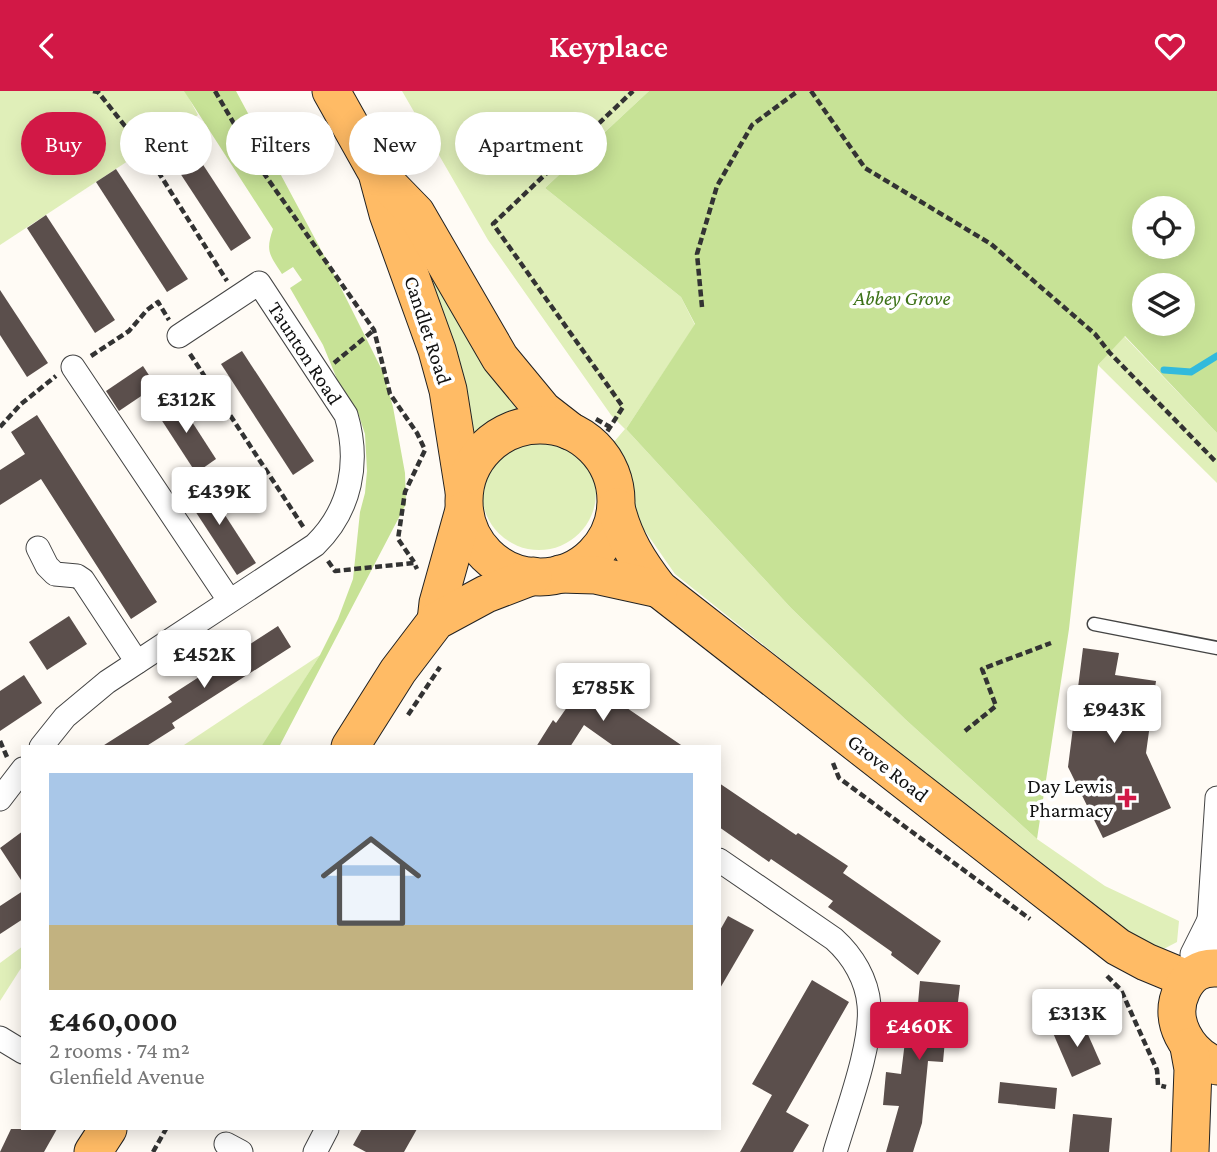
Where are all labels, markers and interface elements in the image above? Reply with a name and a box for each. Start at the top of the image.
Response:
icon: back [28,27,66,65]
icon: heart [1151,27,1189,65]
text: Keyplace [549,28,668,64]
chip: Buy [21,112,106,175]
chip: Rent [120,112,212,175]
chip: Filters [226,112,335,175]
chip: New [349,112,441,175]
chip: Apartment [455,112,607,175]
map controls [1132,196,1195,336]
button: locate [1132,196,1195,259]
street label: Candlet Road [399,273,457,387]
button: layers [1132,273,1195,336]
park label: Abbey Grove [852,286,951,310]
street label: Taunton Road [263,297,347,409]
pin: £312K [137,375,235,435]
text: £312K [157,385,215,411]
pin: £439K [170,467,268,527]
text: £439K [188,477,250,503]
pin: £452K [155,631,253,690]
text: £452K [173,640,235,666]
pin: £785K [554,663,652,723]
text: £785K [572,673,634,699]
pin: £943K [1065,685,1163,745]
text: £943K [1083,695,1145,721]
street label: Grove Road [843,729,933,807]
place label: Day Lewis Pharmacy [1027,774,1113,822]
marker: Day Lewis Pharmacy [1119,790,1135,806]
icon: home [308,818,434,944]
pin: £313K [1028,989,1126,1049]
text: £313K [1048,999,1106,1025]
pin: £460K [870,1003,968,1062]
text: £460,000 [49,1004,178,1037]
text: £460K [886,1012,952,1038]
text: 2 rooms · 74 m² [49,1037,190,1063]
text: Glenfield Avenue [49,1063,205,1089]

